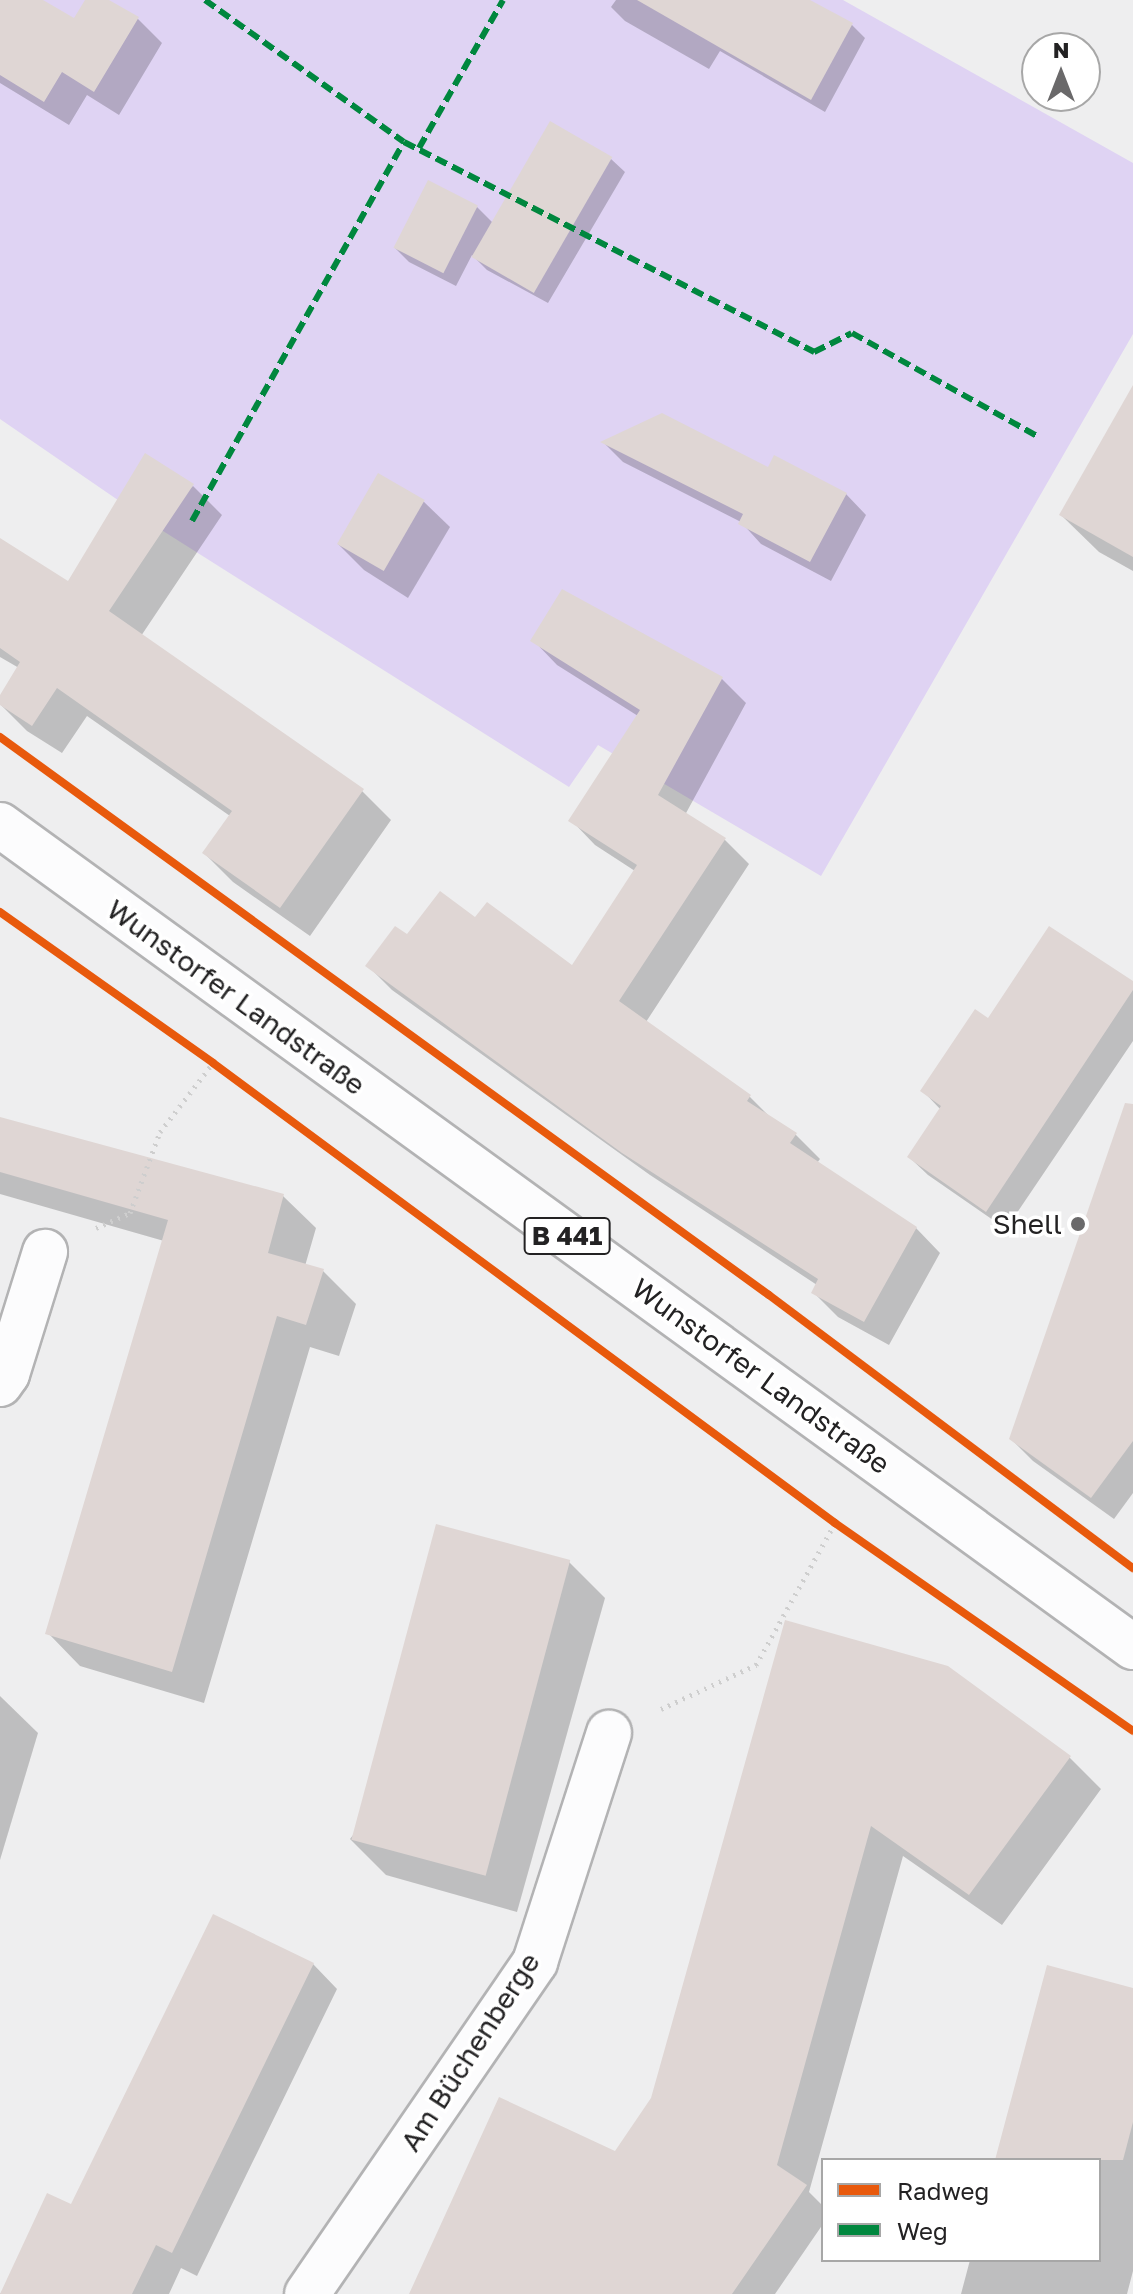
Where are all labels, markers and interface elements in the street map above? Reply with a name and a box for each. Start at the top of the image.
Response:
north arrow [1021,32,1101,112]
text: N [1053,36,1069,63]
street label: Wunstorfer Landstraße [101,892,371,1102]
place label: Shell [993,1207,1062,1241]
road number: B 441 [523,1214,611,1258]
marker: Shell [1069,1215,1087,1233]
street label: Wunstorfer Landstraße [626,1271,896,1481]
street label: Am Büchenberge [393,1947,547,2157]
legend [821,2158,1101,2262]
text: Radweg [897,2176,989,2205]
text: Weg [897,2216,948,2245]

